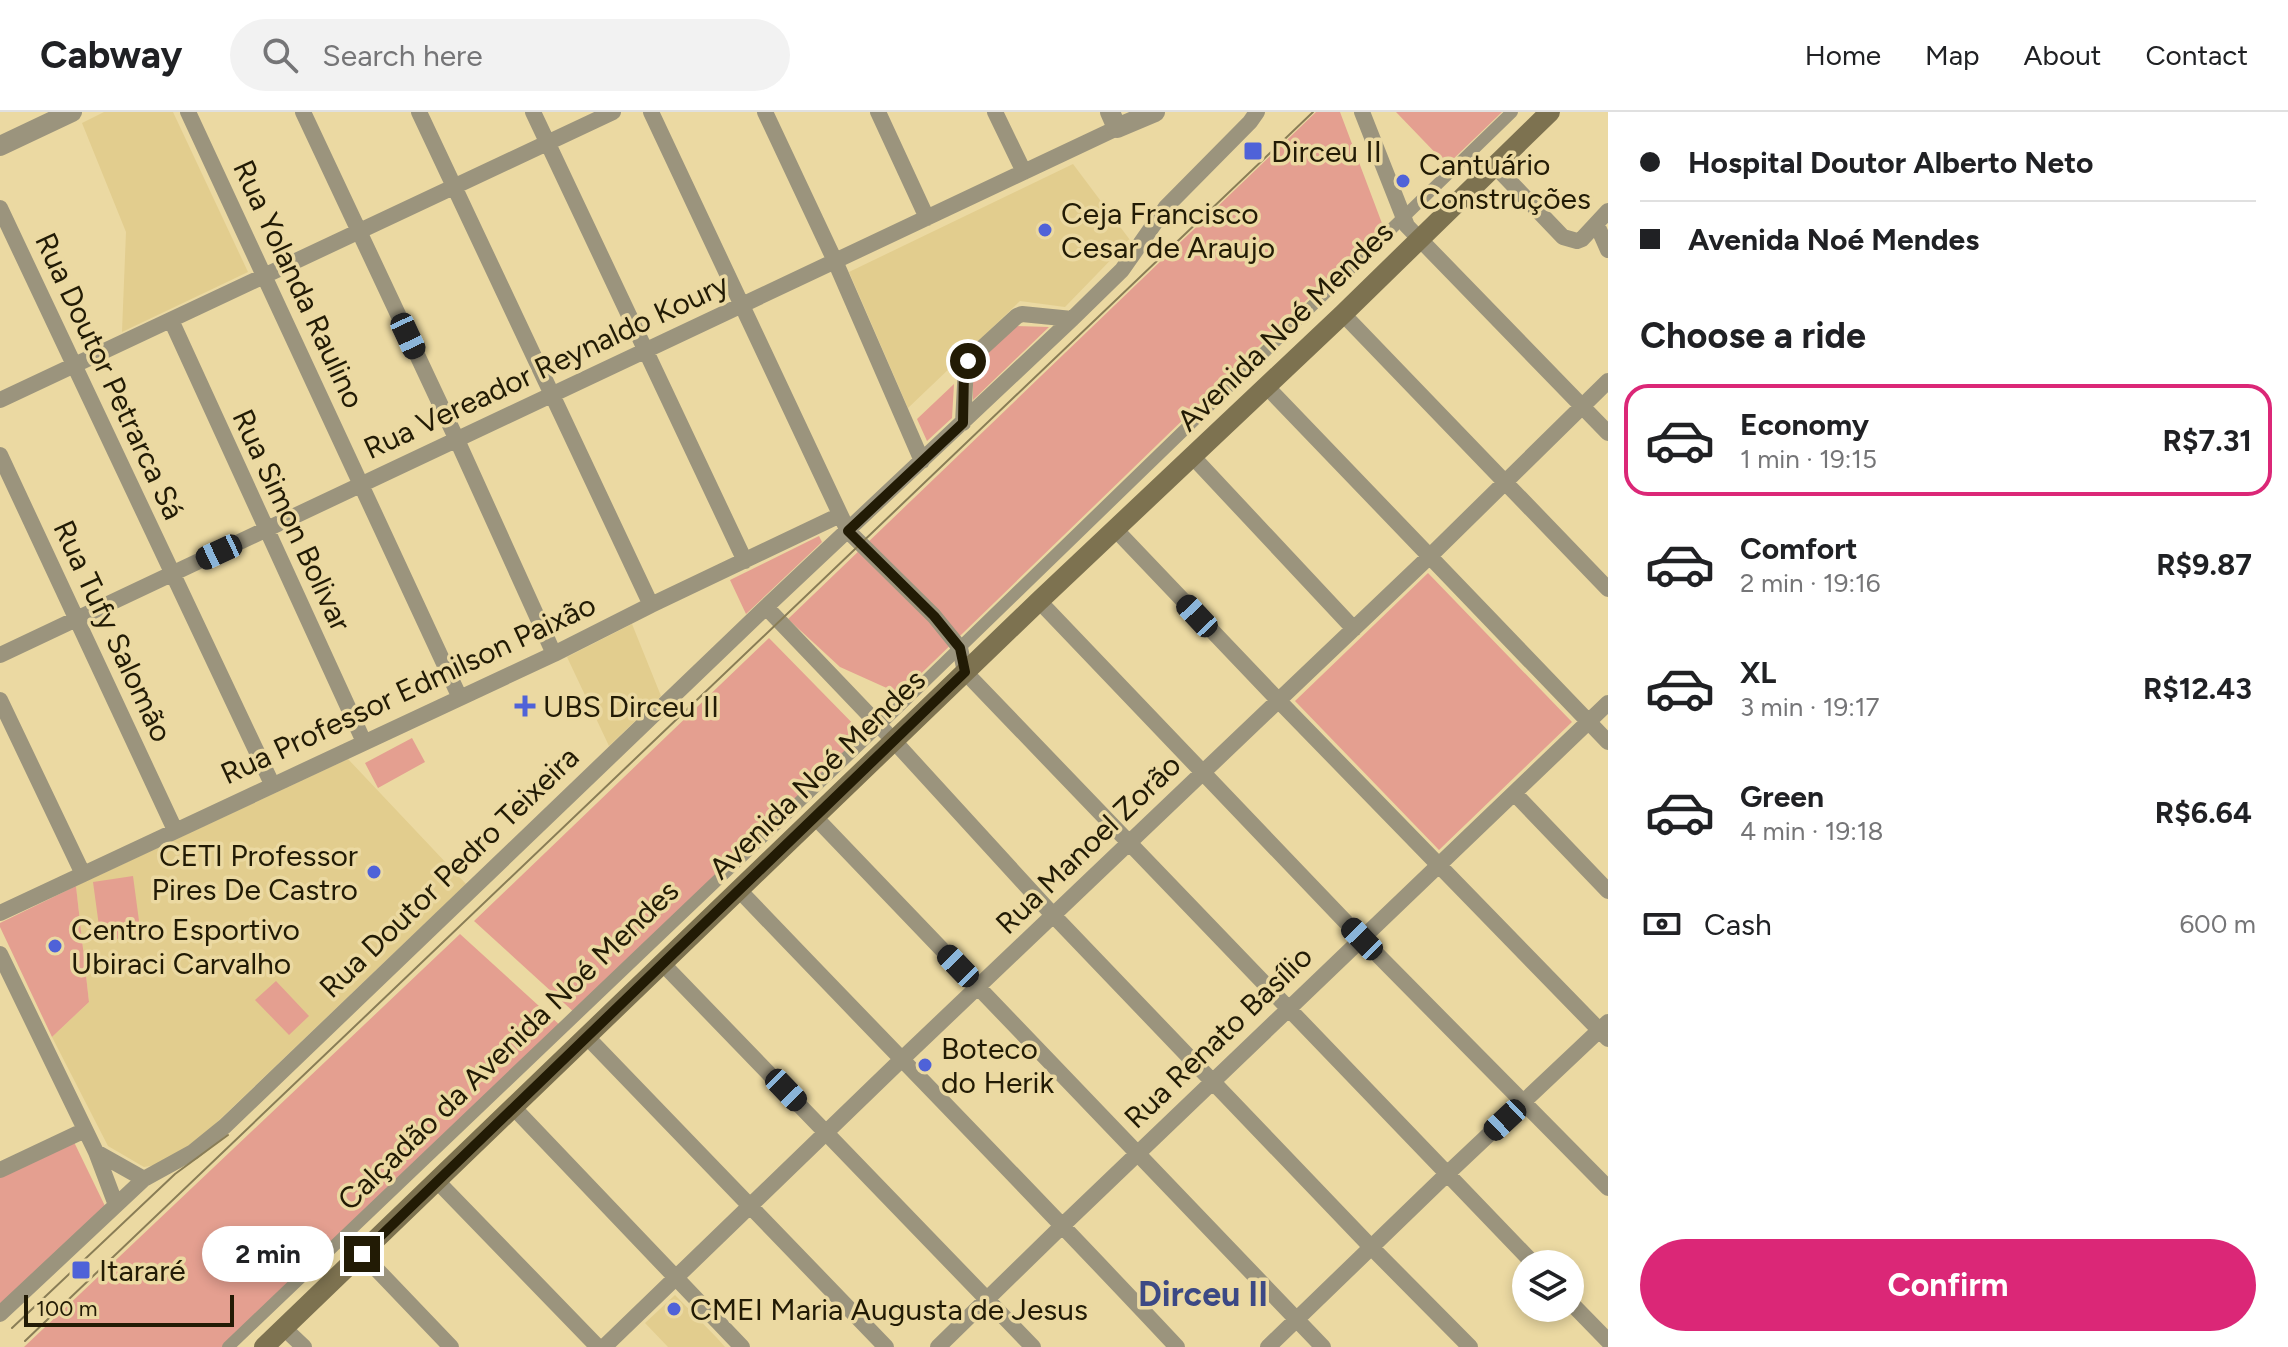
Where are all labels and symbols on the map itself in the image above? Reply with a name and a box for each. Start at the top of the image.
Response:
place label: Dirceu II [1271,133,1382,170]
marker: Dirceu II [1242,140,1264,162]
place label: Cantuário Construções [1419,146,1591,217]
street label: Rua Yolanda Raulino [225,154,373,414]
marker: Cantuário Construções [1394,172,1412,190]
place label: Ceja Francisco Cesar de Araujo [1061,195,1275,266]
street label: Avenida Noé Mendes [1169,213,1401,439]
marker: Ceja Francisco Cesar de Araujo [1036,221,1054,239]
street label: Rua Doutor Petrarca Sá [27,227,193,525]
street label: Rua Vereador Reynaldo Koury [358,265,734,467]
car [387,309,429,363]
route start [950,343,986,379]
street label: Rua Simon Bolivar [224,403,360,637]
street label: Rua Tufy Salomão [45,514,181,748]
car [192,531,246,573]
street label: Rua Professor Edmilson Paixão [215,586,601,792]
car [1172,590,1222,642]
street label: Avenida Noé Mendes [701,661,933,887]
place label: UBS Dirceu II [543,688,719,725]
marker: UBS Dirceu II [514,695,536,717]
street label: Rua Doutor Pedro Teixeira [312,738,586,1006]
street label: Rua Manoel Zorão [988,746,1188,942]
place label: CETI Professor Pires De Castro [152,837,358,908]
marker: CETI Professor Pires De Castro [365,863,383,881]
street label: Calçadão da Avenida Noé Mendes [330,872,686,1218]
place label: Centro Esportivo Ubiraci Carvalho [71,911,300,982]
car [1337,913,1387,965]
marker: Centro Esportivo Ubiraci Carvalho [46,937,64,955]
street label: Rua Renato Basílio [1116,938,1320,1136]
car [933,940,983,992]
place label: Boteco do Herik [941,1030,1054,1101]
marker: Boteco do Herik [916,1056,934,1074]
car [761,1064,811,1116]
car [1479,1095,1531,1145]
callout: 2 min [202,1226,334,1282]
route end [344,1236,380,1272]
place label: Itararé [99,1252,186,1289]
marker: Itararé [70,1259,92,1281]
district label: Dirceu II [1138,1274,1268,1315]
scale bar [24,1291,234,1327]
place label: CMEI Maria Augusta de Jesus [690,1291,1088,1328]
marker: CMEI Maria Augusta de Jesus [665,1300,683,1318]

